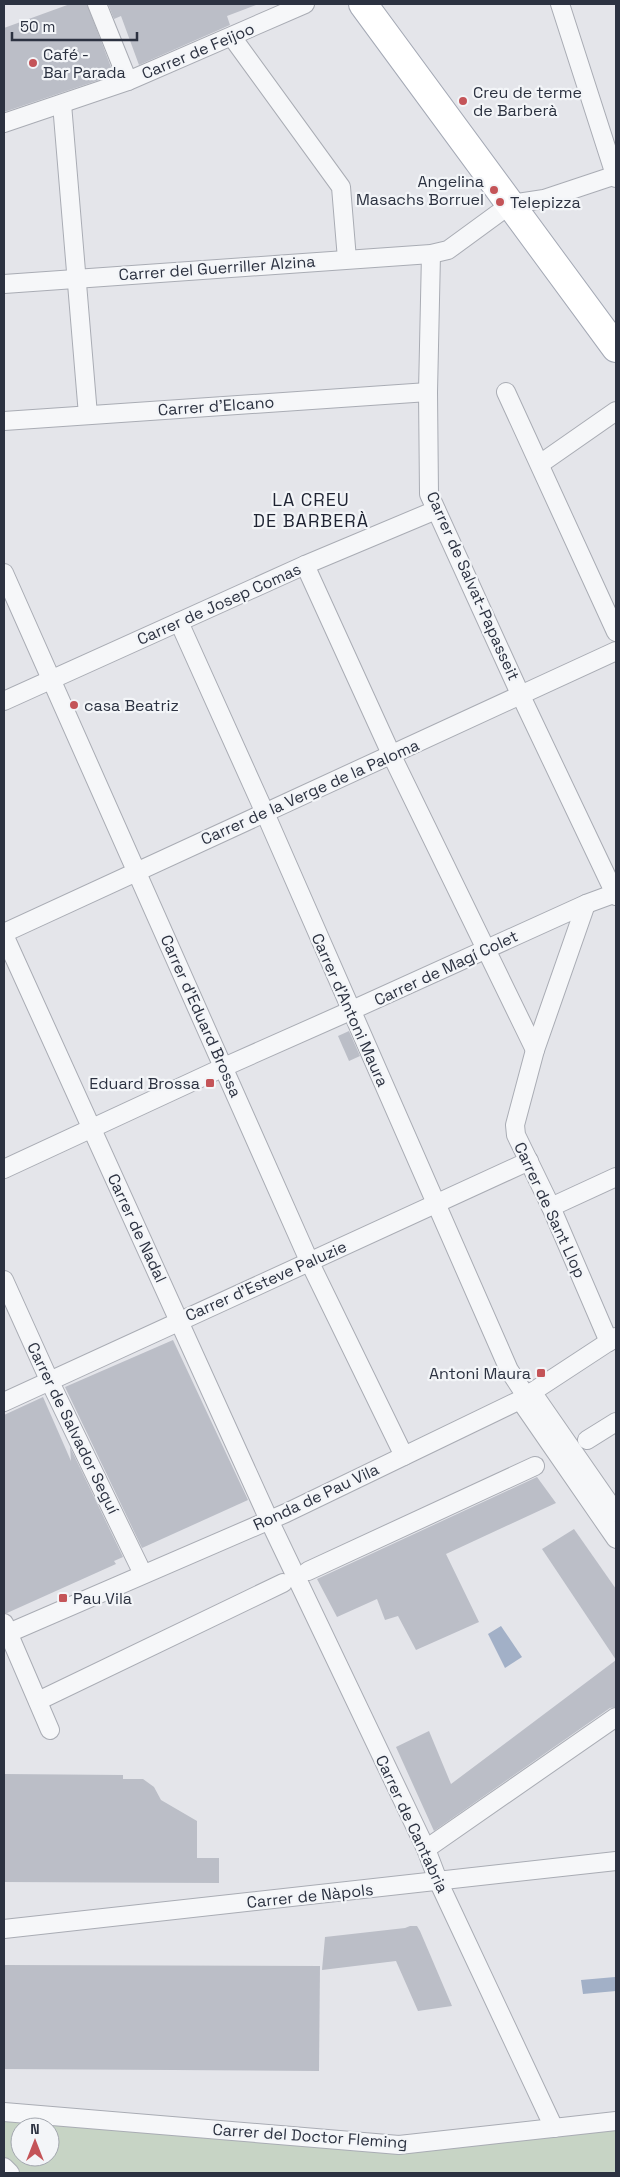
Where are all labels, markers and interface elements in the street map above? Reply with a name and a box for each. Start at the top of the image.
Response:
scale bar [12,10,138,42]
text: 50 m [20,17,55,36]
street label: Carrer de Feijoo [138,18,258,84]
place label: Café - Bar Parada [43,44,126,83]
marker: Café - Bar Parada [27,57,39,69]
place label: Creu de terme de Barberà [473,82,582,121]
marker: Creu de terme de Barberà [457,95,469,107]
place label: Angelina Masachs Borruel [356,171,484,210]
marker: Angelina Masachs Borruel [488,184,500,196]
place label: Telepizza [510,192,581,213]
marker: Telepizza [494,196,506,208]
street label: Carrer del Guerriller Alzina [118,251,316,285]
street label: Carrer d'Elcano [157,391,275,421]
district label: LA CREU DE BARBERÀ [253,488,369,532]
street label: Carrer de Salvat-Papasseit [422,488,524,684]
street label: Carrer de Josep Comas [134,558,304,650]
place label: casa Beatriz [84,695,179,716]
marker: casa Beatriz [68,699,80,711]
street label: Carrer de la Verge de la Paloma [198,734,422,850]
street label: Carrer de Magí Colet [371,925,521,1011]
street label: Carrer d'Antoni Maura [307,930,393,1090]
street label: Carrer d'Eduard Brossa [156,931,246,1101]
place label: Eduard Brossa [89,1073,200,1094]
marker: Eduard Brossa [204,1077,216,1089]
street label: Carrer de Sant Llop [509,1139,591,1281]
street label: Carrer de Nadal [103,1170,171,1286]
street label: Carrer d'Esteve Paluzie [182,1236,350,1326]
street label: Carrer de Salvador Seguí [22,1339,124,1517]
place label: Antoni Maura [429,1363,531,1384]
marker: Antoni Maura [535,1367,547,1379]
street label: Ronda de Pau Vila [250,1459,382,1535]
place label: Pau Vila [73,1588,132,1609]
marker: Pau Vila [57,1592,69,1604]
street label: Carrer de Cantabria [371,1752,453,1896]
street label: Carrer de Nàpols [246,1879,374,1913]
north arrow [10,2117,60,2167]
street label: Carrer del Doctor Fleming [212,2119,408,2153]
text: N [30,2120,40,2138]

